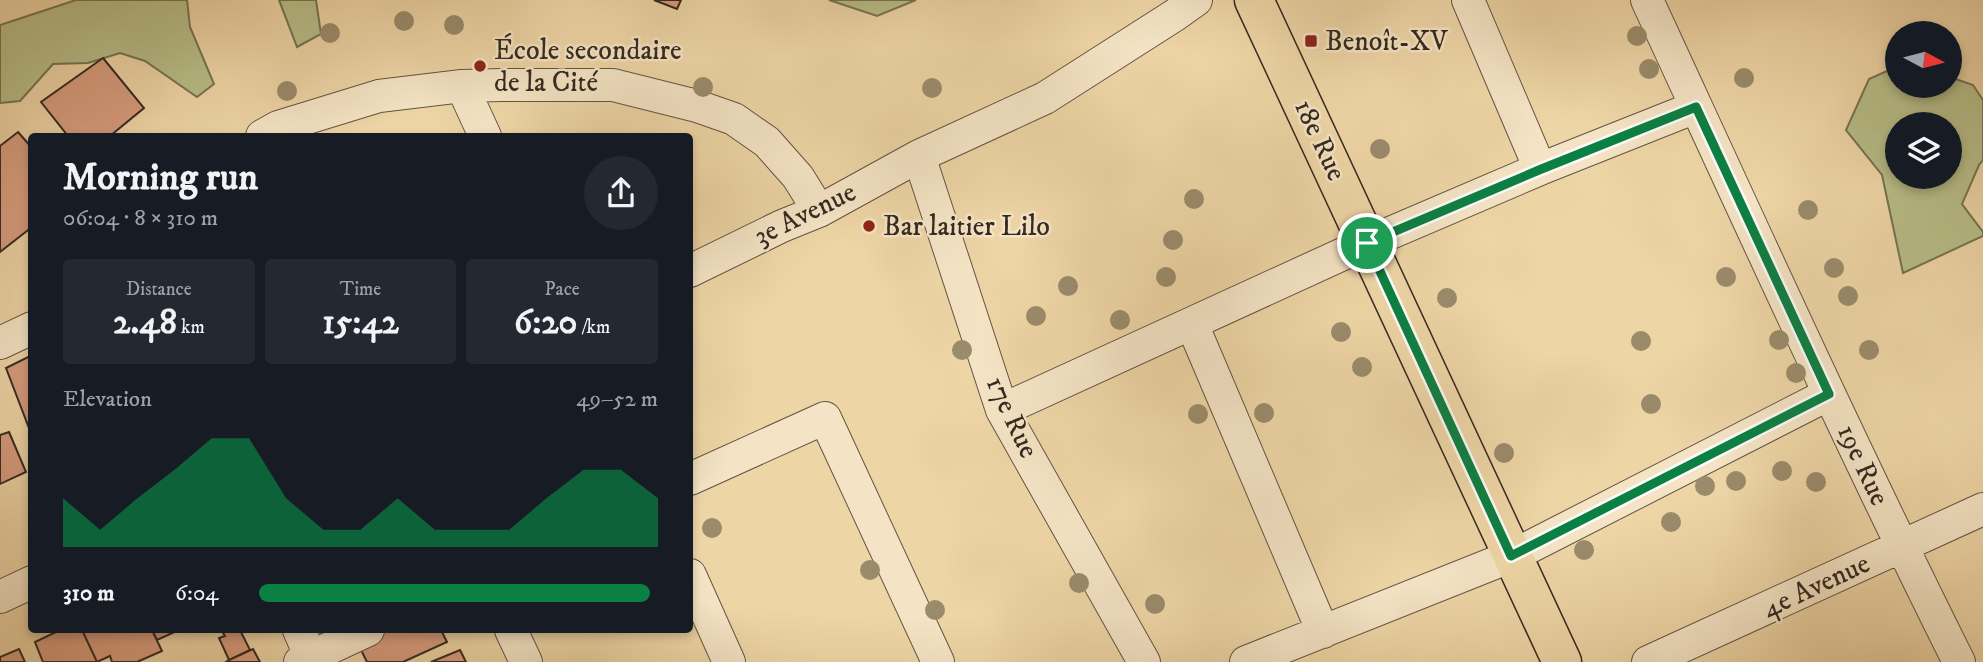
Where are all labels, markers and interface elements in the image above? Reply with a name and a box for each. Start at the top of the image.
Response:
north arrow [1885,21,1962,98]
map controls [1885,21,1962,189]
place label: Benoît-XV [1325,24,1449,59]
place label: École secondaire de la Cité [494,33,682,100]
marker: Benoît-XV [1303,33,1319,49]
marker: École secondaire de la Cité [472,58,488,74]
street label: 18e Rue [1286,94,1354,186]
button: layers [1885,112,1962,189]
text: Morning run [63,154,258,202]
button: share [584,156,658,230]
street label: 3e Avenue [748,174,862,254]
text: 06:04 · 8 × 310 m [63,204,218,233]
place label: Bar laitier Lilo [883,209,1050,244]
pin [1337,213,1397,273]
marker: Bar laitier Lilo [861,218,877,234]
icon: arrive [1348,224,1386,262]
text: Distance [126,278,192,301]
text: Time [340,278,381,301]
text: Pace [545,278,580,301]
text: 2.48 [113,301,177,345]
text: 15:42 [322,301,399,345]
text: 6:20 [514,301,577,345]
text: km [177,316,205,339]
text: /km [577,316,610,339]
street label: 17e Rue [978,370,1046,464]
text: Elevation [63,385,152,414]
text: 49–52 m [576,385,658,414]
street label: 19e Rue [1829,419,1897,511]
street label: 4e Avenue [1757,546,1875,626]
text: 310 m [63,579,115,608]
text: 6:04 [175,579,219,608]

